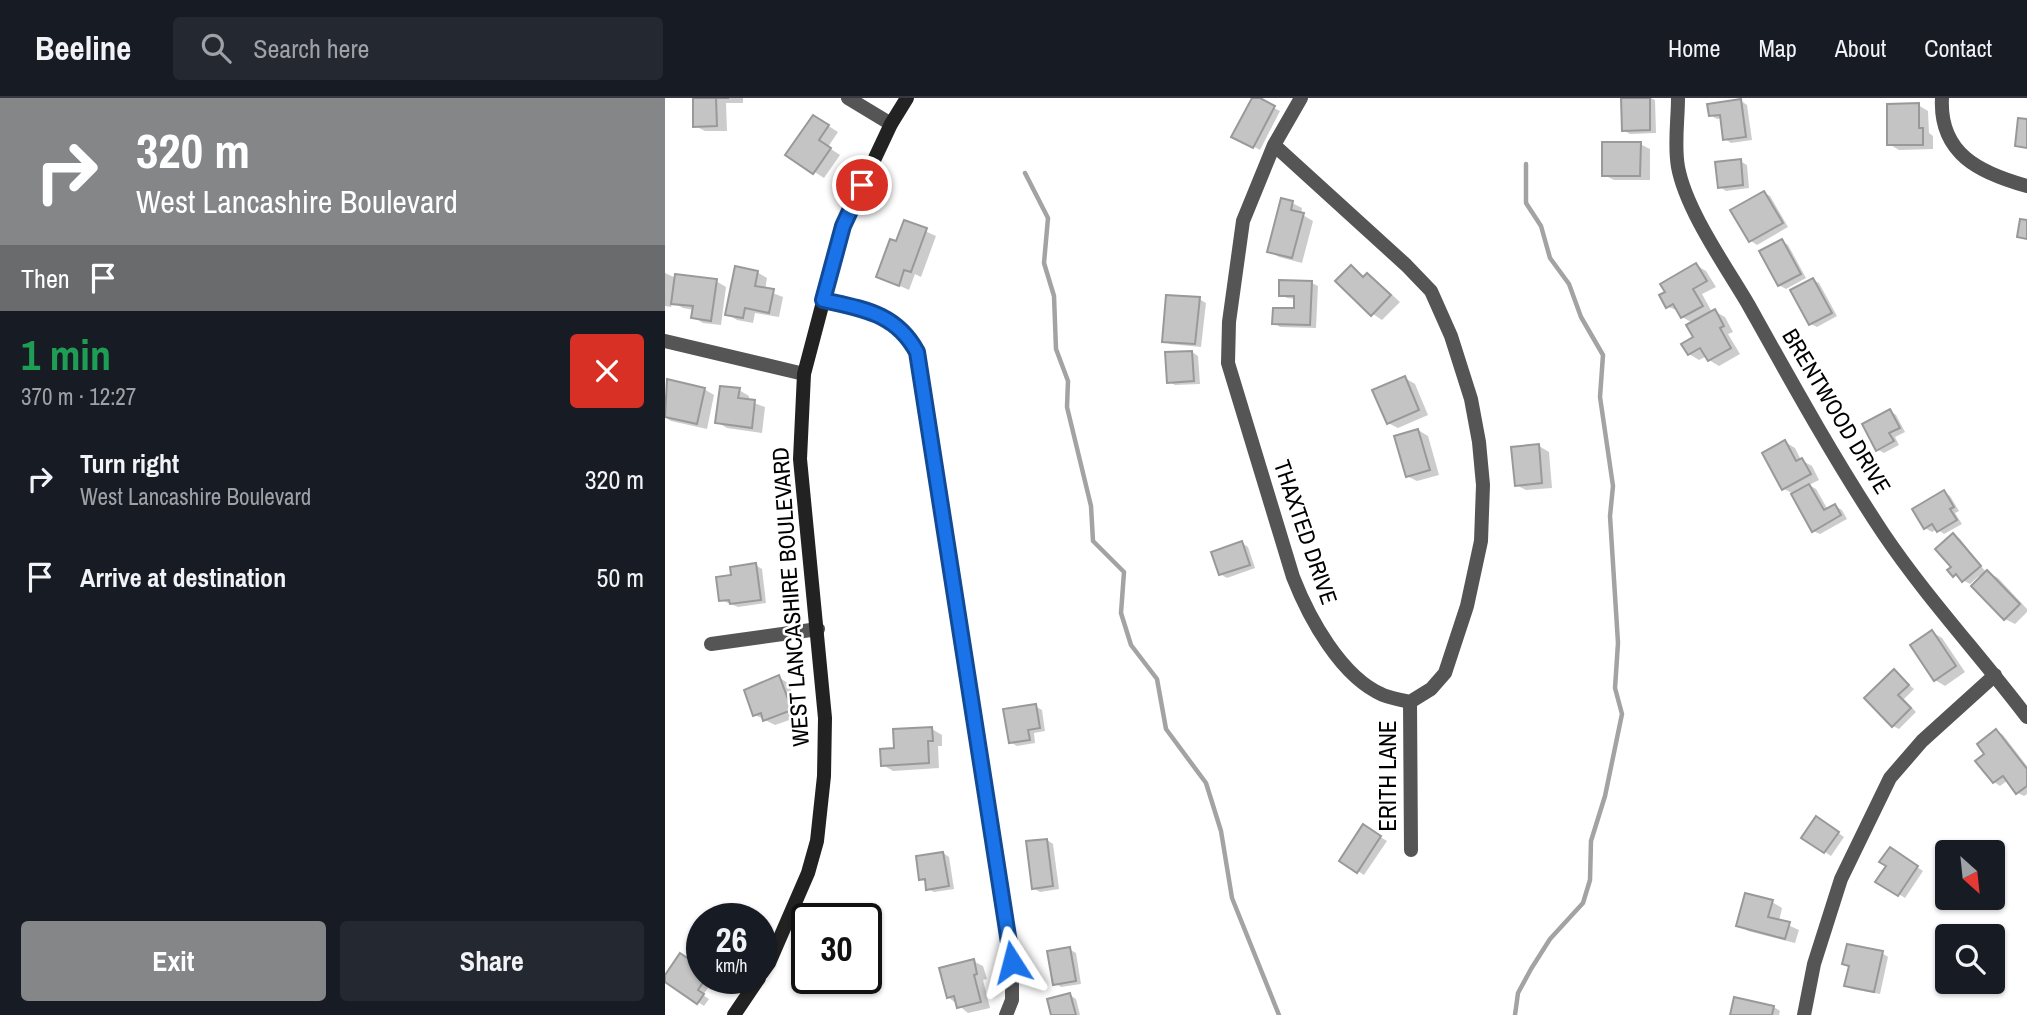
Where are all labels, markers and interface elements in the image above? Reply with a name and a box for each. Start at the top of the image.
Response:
search box [173,17,663,80]
text: Beeline [35,26,131,70]
icon: search [197,29,235,67]
text: Search here [253,31,369,66]
text: Home [1668,32,1720,64]
text: Map [1758,32,1797,64]
text: About [1835,32,1886,64]
text: Contact [1924,32,1992,64]
text: 320 m [136,117,250,183]
icon: right [21,126,112,217]
pin [832,155,892,215]
icon: arrive [843,166,881,204]
text: West Lancashire Boulevard [136,180,458,223]
icon: arrive [84,259,122,297]
text: Then [21,261,70,296]
street label: BRENTWOOD DRIVE [1775,323,1899,499]
text: 1 min [21,327,111,383]
button: close [570,334,644,408]
text: 370 m · 12:27 [21,381,136,412]
text: Turn right [80,446,179,481]
street label: WEST LANCASHIRE BOULEVARD [764,446,816,748]
street label: THAXTED DRIVE [1267,456,1345,608]
icon: right [21,460,59,498]
text: 320 m [585,462,644,497]
text: West Lancashire Boulevard [80,481,311,512]
icon: arrive [21,558,59,596]
text: Arrive at destination [80,560,286,595]
text: 50 m [597,560,644,595]
street label: ERITH LANE [1372,720,1403,832]
north arrow [1935,840,2005,910]
map controls [1935,840,2005,994]
speed limit sign: 30 [791,903,882,994]
text: 26 [716,916,747,963]
button: Exit [21,921,326,1001]
button: Share [340,921,644,1001]
button: search [1935,924,2005,994]
position arrow [975,925,1049,999]
text: km/h [716,953,748,978]

